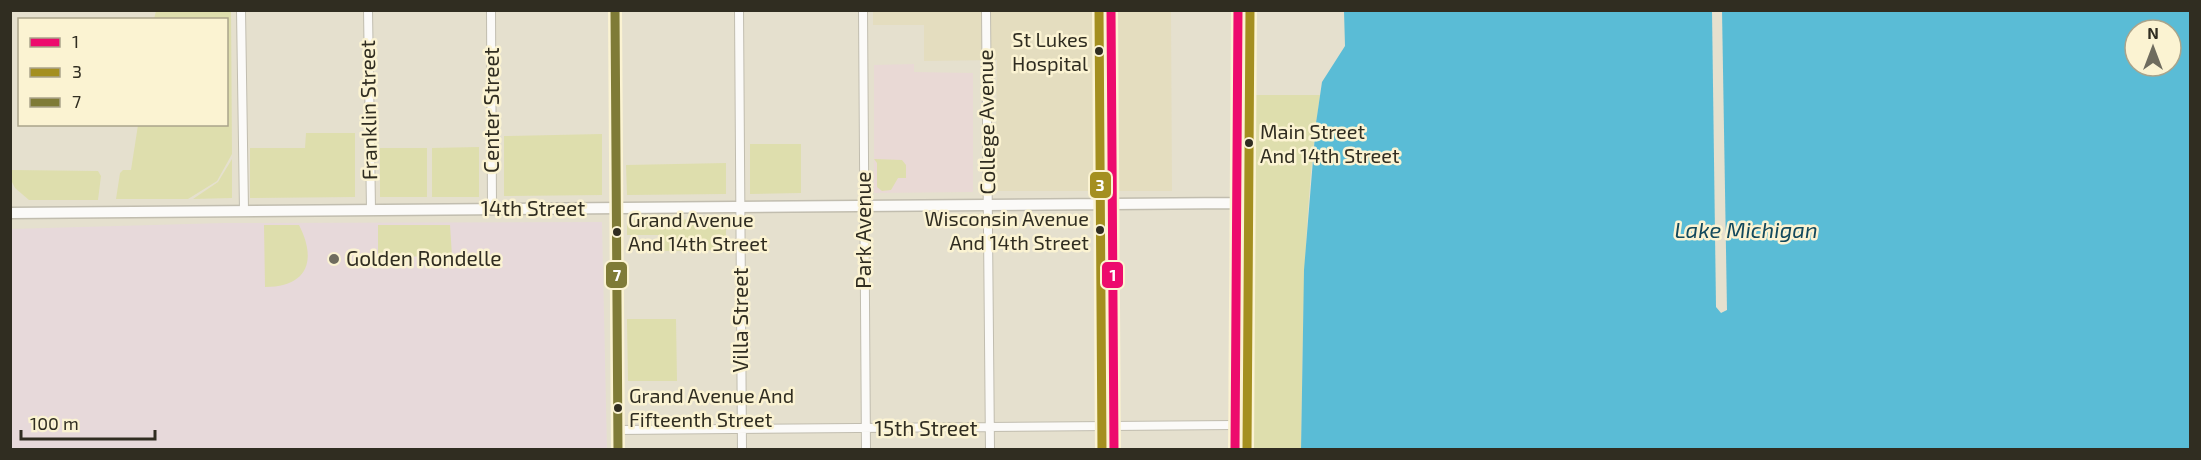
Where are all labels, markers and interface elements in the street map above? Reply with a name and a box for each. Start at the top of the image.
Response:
legend [18,18,228,126]
north arrow [2123,18,2183,78]
text: N [2147,23,2159,42]
place label: St Lukes Hospital [1012,27,1088,75]
text: 1 [72,30,79,52]
street label: Franklin Street [354,40,381,180]
marker: St Lukes Hospital [1093,45,1105,57]
street label: Center Street [478,47,503,173]
street label: College Avenue [972,49,999,195]
text: 3 [72,60,82,82]
text: 7 [72,90,81,112]
place label: Main Street And 14th Street [1260,119,1400,167]
marker: Main Street And 14th Street [1243,137,1255,149]
street label: Park Avenue [850,171,875,289]
line badge: 3 [1089,171,1112,199]
text: 3 [1095,175,1105,194]
street label: 14th Street [481,195,585,220]
place label: Wisconsin Avenue And 14th Street [925,206,1089,254]
place label: Grand Avenue And 14th Street [628,207,768,255]
water label: Lake Michigan [1674,216,1818,242]
marker: Wisconsin Avenue And 14th Street [1094,224,1106,236]
marker: Grand Avenue And 14th Street [611,226,623,238]
place label: Golden Rondelle [346,245,502,270]
marker: Golden Rondelle [327,252,341,266]
line badge: 7 [605,261,628,289]
line badge: 1 [1101,261,1124,289]
text: 7 [613,265,622,284]
text: 1 [1110,265,1116,284]
street label: Villa Street [727,267,752,373]
place label: Grand Avenue And Fifteenth Street [629,383,794,431]
marker: Grand Avenue And Fifteenth Street [612,402,624,414]
scale bar [21,403,154,441]
text: 100 m [30,412,79,434]
street label: 15th Street [875,415,977,440]

